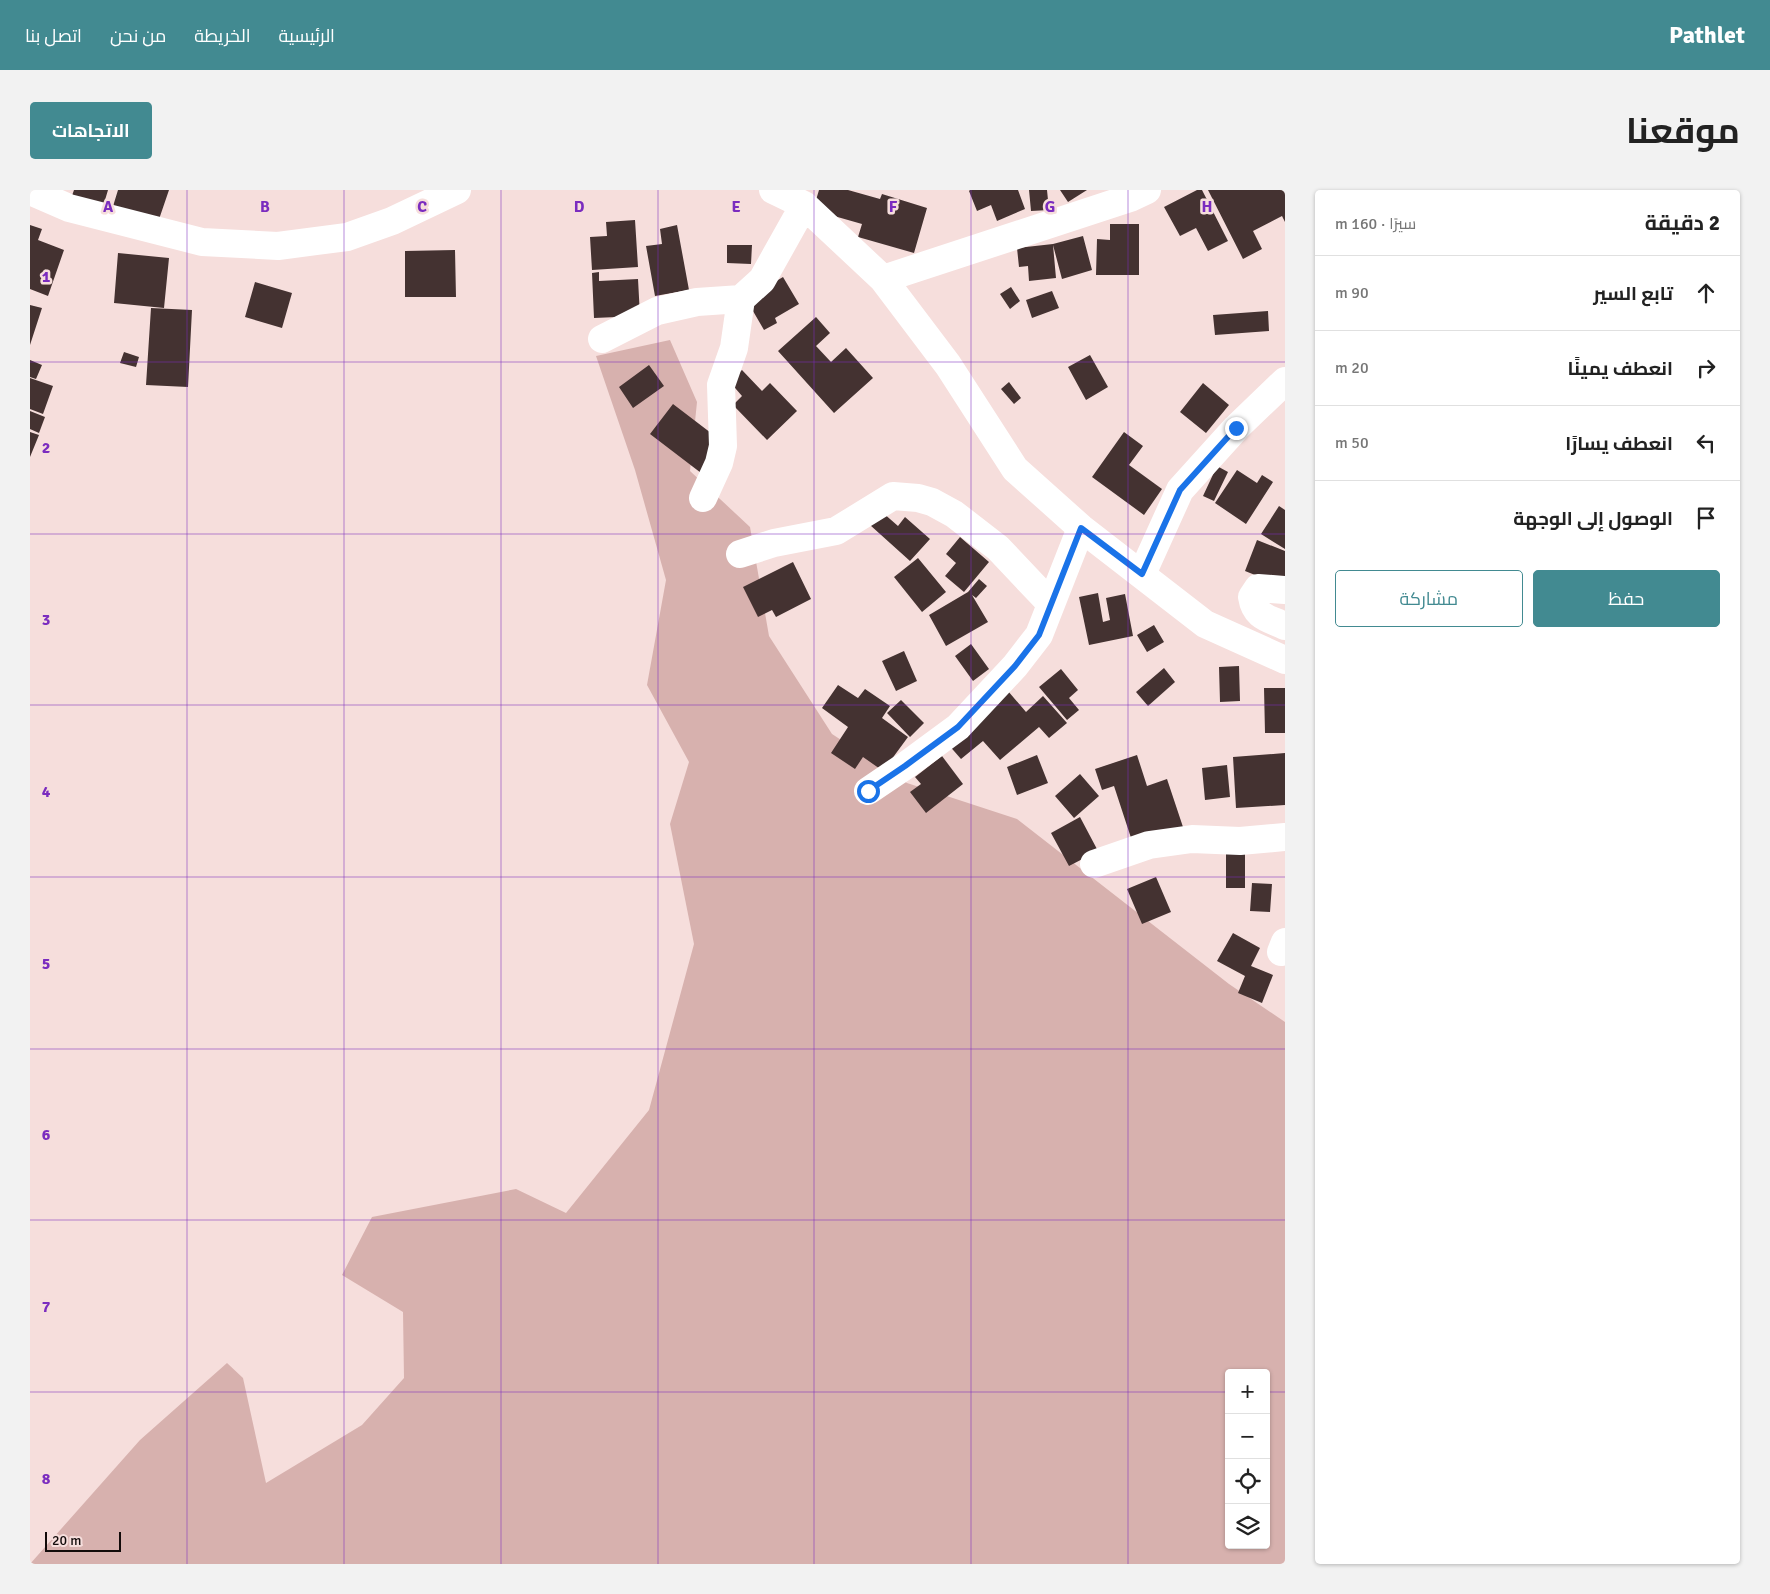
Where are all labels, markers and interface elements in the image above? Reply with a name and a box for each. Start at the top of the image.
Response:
text: Pathlet [1669,20,1745,50]
text: اتصل بنا [25,25,82,47]
text: من نحن [110,25,166,47]
text: الخريطة [194,25,250,47]
text: الرئيسية [278,25,335,47]
button: الاتجاهات [30,102,152,159]
text: موقعنا [1626,110,1740,153]
text: A [103,197,114,217]
text: B [260,197,270,217]
text: C [417,197,427,217]
text: D [574,197,585,217]
text: E [731,197,741,217]
text: F [889,197,898,217]
text: G [1045,197,1055,217]
text: H [1202,197,1212,217]
text: 2 دقيقة [1645,210,1720,236]
text: سيرًا · 160 m [1335,214,1416,234]
text: 1 [42,267,51,287]
icon: ahead [1692,279,1720,307]
text: تابع السير [1593,282,1673,306]
text: 90 m [1335,283,1369,303]
icon: right [1692,354,1720,382]
text: انعطف يمينًا [1568,357,1673,381]
text: 20 m [1335,358,1369,378]
route end [1225,417,1248,440]
icon: left [1692,429,1720,457]
text: انعطف يسارًا [1565,432,1673,456]
text: 50 m [1335,433,1369,453]
text: 2 [42,438,50,458]
icon: arrive [1692,504,1720,532]
text: الوصول إلى الوجهة [1513,507,1673,531]
button: مشاركة [1335,570,1523,627]
button: حفظ [1533,570,1720,627]
text: 3 [42,610,50,630]
route start [857,780,880,803]
text: 4 [42,782,51,802]
text: 5 [42,954,50,974]
text: 6 [42,1125,51,1145]
text: 7 [42,1297,51,1317]
map controls [1225,1369,1270,1549]
button: + [1225,1369,1270,1414]
button: − [1225,1414,1270,1459]
button: locate [1225,1459,1270,1504]
text: 8 [42,1469,51,1489]
button: layers [1225,1504,1270,1549]
scale bar [45,1529,121,1552]
text: 20 m [52,1532,81,1549]

